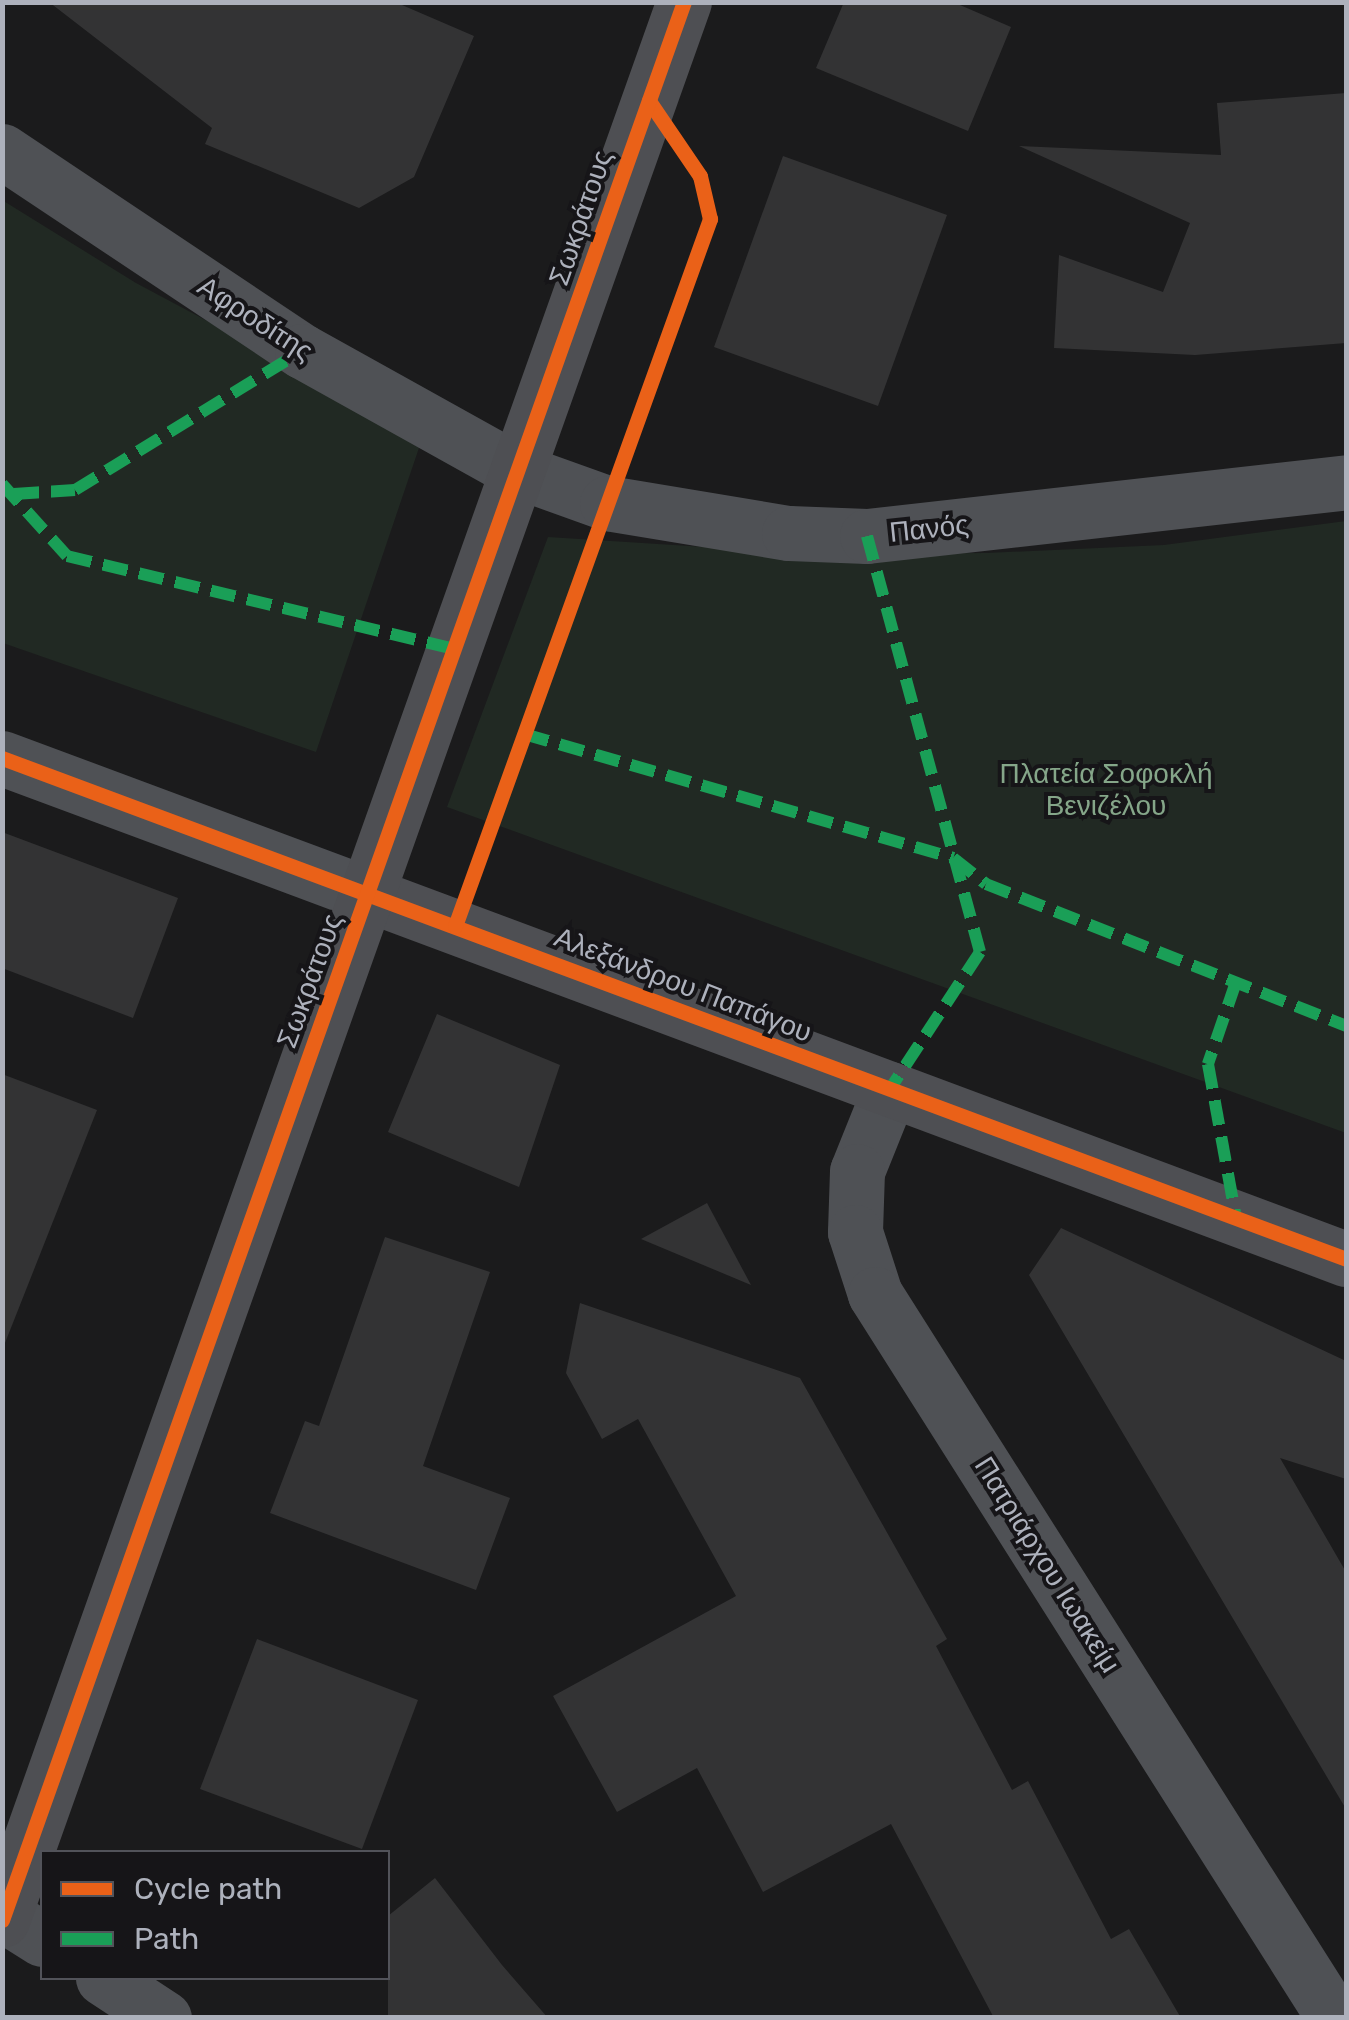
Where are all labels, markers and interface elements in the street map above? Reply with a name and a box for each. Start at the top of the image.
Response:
street label: Σωκράτους [542,146,620,290]
street label: Αφροδίτης [191,269,319,369]
street label: Πανός [888,508,970,550]
park label: Πλατεία Σοφοκλή Βενιζέλου [1000,757,1212,823]
street label: Σωκράτους [270,909,350,1053]
street label: Αλεξάνδρου Παπάγου [550,920,816,1050]
street label: Πατριάρχου Ιωακείμ [967,1451,1127,1679]
legend [40,1850,390,1980]
text: Cycle path [134,1871,282,1907]
text: Path [134,1921,199,1957]

